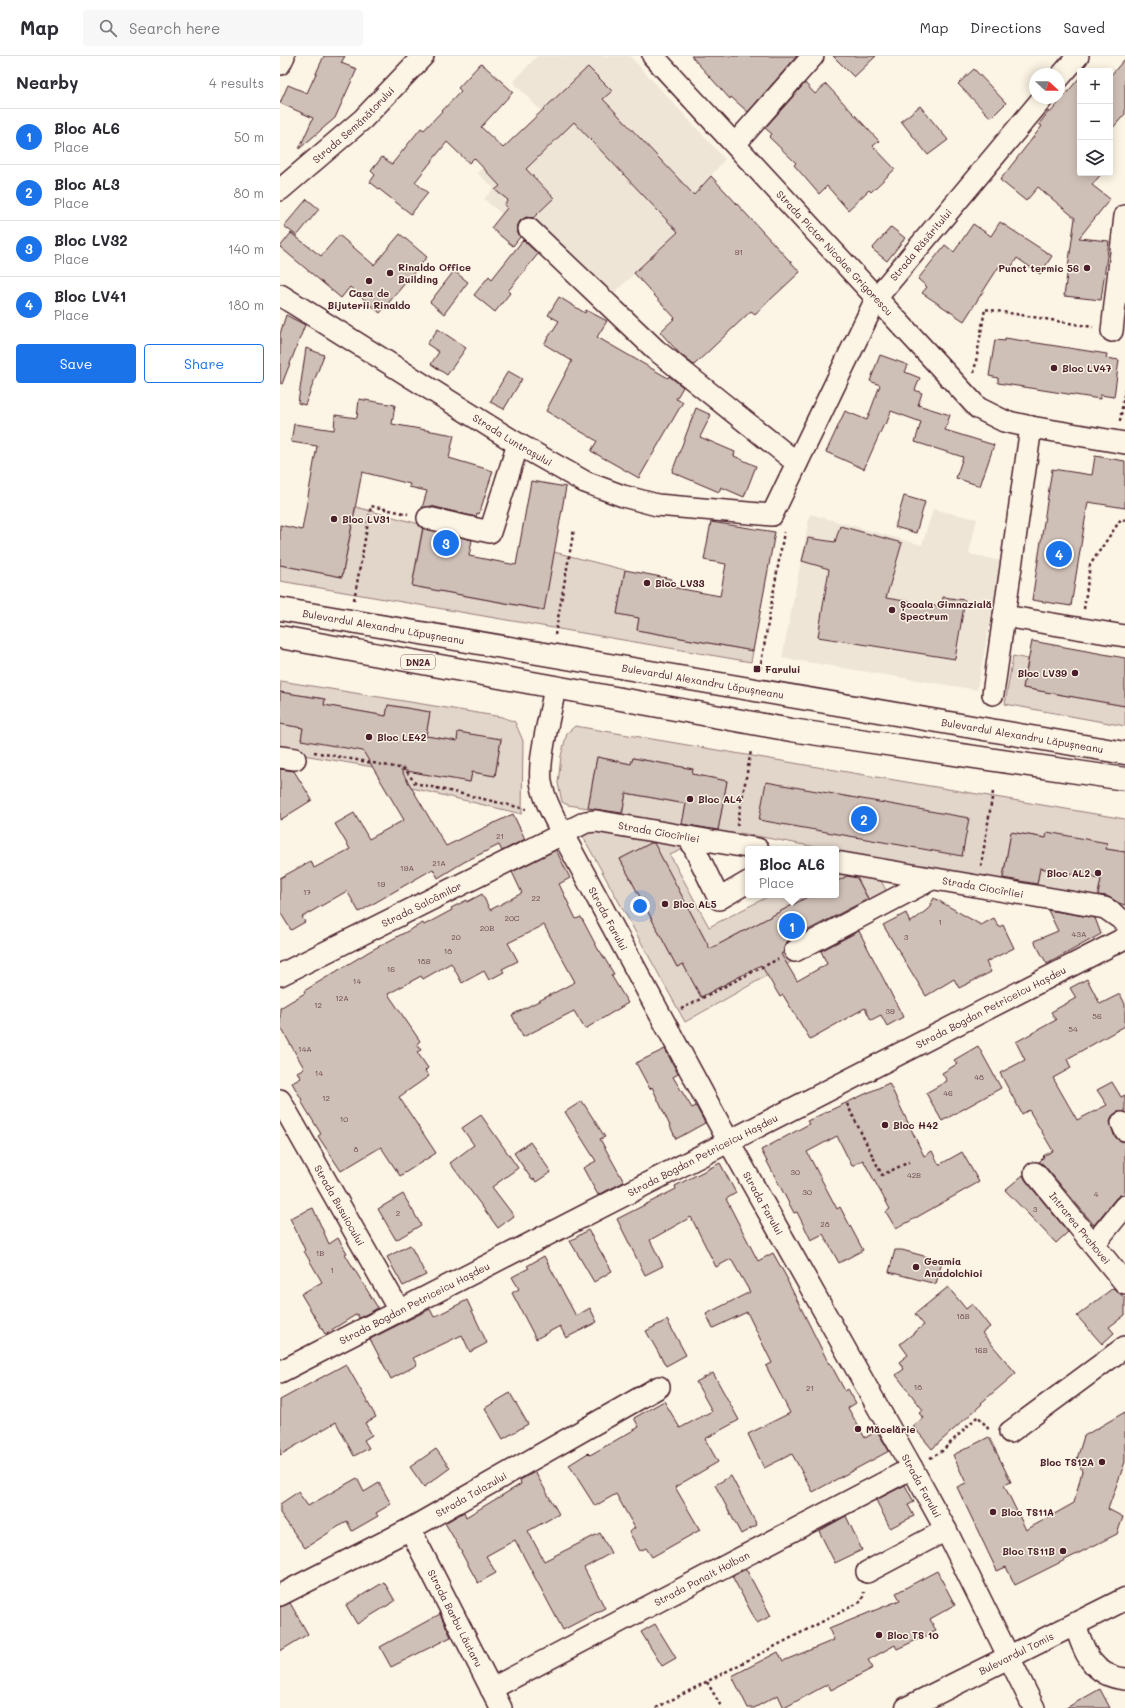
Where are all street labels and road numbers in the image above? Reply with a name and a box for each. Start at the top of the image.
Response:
street label: Strada Semănătorului [309,84,397,166]
street label: Strada Pictor Nicolae Grigorescu [773,187,896,319]
street label: Strada Răsăritului [886,206,955,284]
street label: Strada Luntrașului [470,410,555,469]
street label: Bulevardul Alexandru Lăpușneanu [301,606,466,647]
road number: DN2A [401,655,435,669]
street label: Bulevardul Alexandru Lăpușneanu [621,660,785,702]
street label: Bulevardul Alexandru Lăpușneanu [940,715,1104,756]
street label: Strada Ciocîrliei [617,818,701,846]
street label: Strada Ciocîrliei [941,873,1025,901]
street label: Strada Salcâmilor [379,878,464,930]
street label: Strada Farului [585,884,631,953]
street label: Strada Bogdan Petriceicu Hașdeu [913,963,1068,1051]
street label: Strada Bogdan Petriceicu Hașdeu [625,1111,780,1199]
street label: Strada Busuiocului [311,1162,368,1248]
street label: Strada Farului [740,1169,787,1237]
street label: Intrarea Prahovei [1046,1189,1114,1267]
street label: Strada Bogdan Petriceicu Hașdeu [337,1259,492,1347]
street label: Strada Farului [899,1451,945,1520]
street label: Strada Talazului [433,1468,509,1520]
street label: Strada Panait Holban [652,1548,752,1609]
street label: Strada Barbu Lăutaru [425,1567,486,1669]
street label: Bulevardul Tomis [976,1629,1056,1678]

